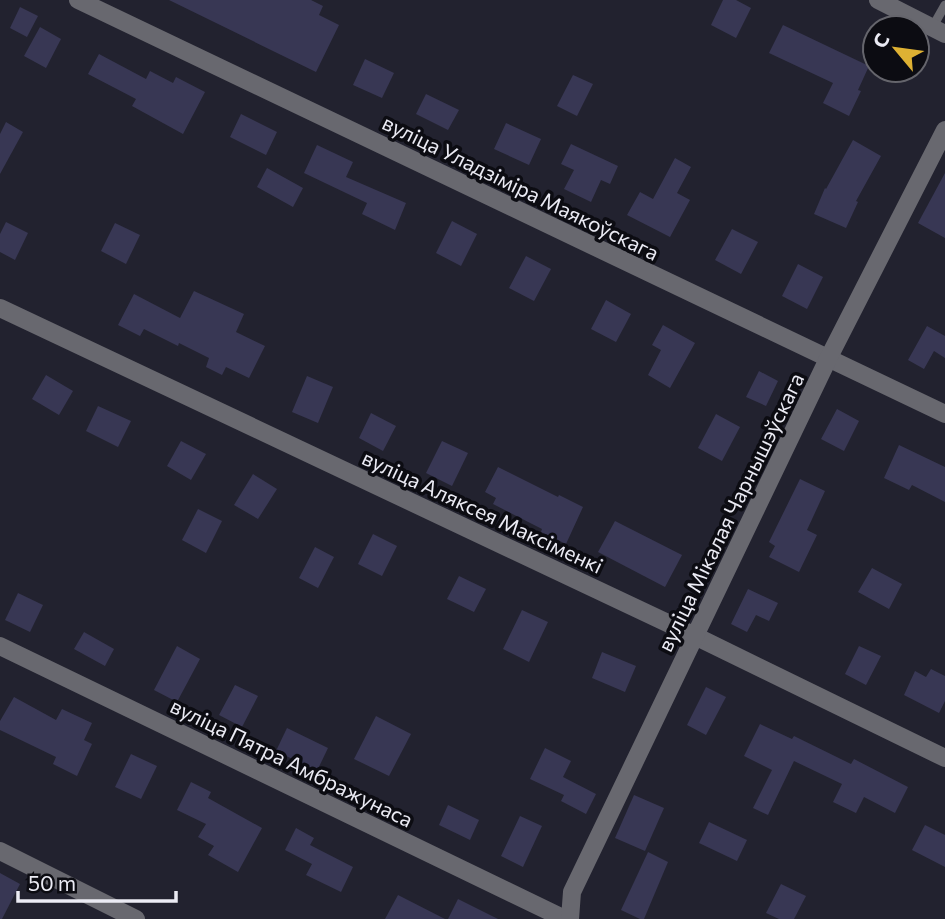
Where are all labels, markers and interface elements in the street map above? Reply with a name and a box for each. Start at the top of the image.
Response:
north arrow [861,14,931,84]
text: С [867,29,894,52]
street label: вуліца Уладзіміра Маякоўскага [379,109,663,265]
street label: вуліца Мікалая Чарнышэўскага [652,369,808,655]
street label: вуліца Аляксея Максіменкі [359,444,607,578]
street label: вуліца Пятра Амбражунаса [167,692,417,832]
scale bar [18,860,175,904]
text: 50 m [28,870,76,895]

